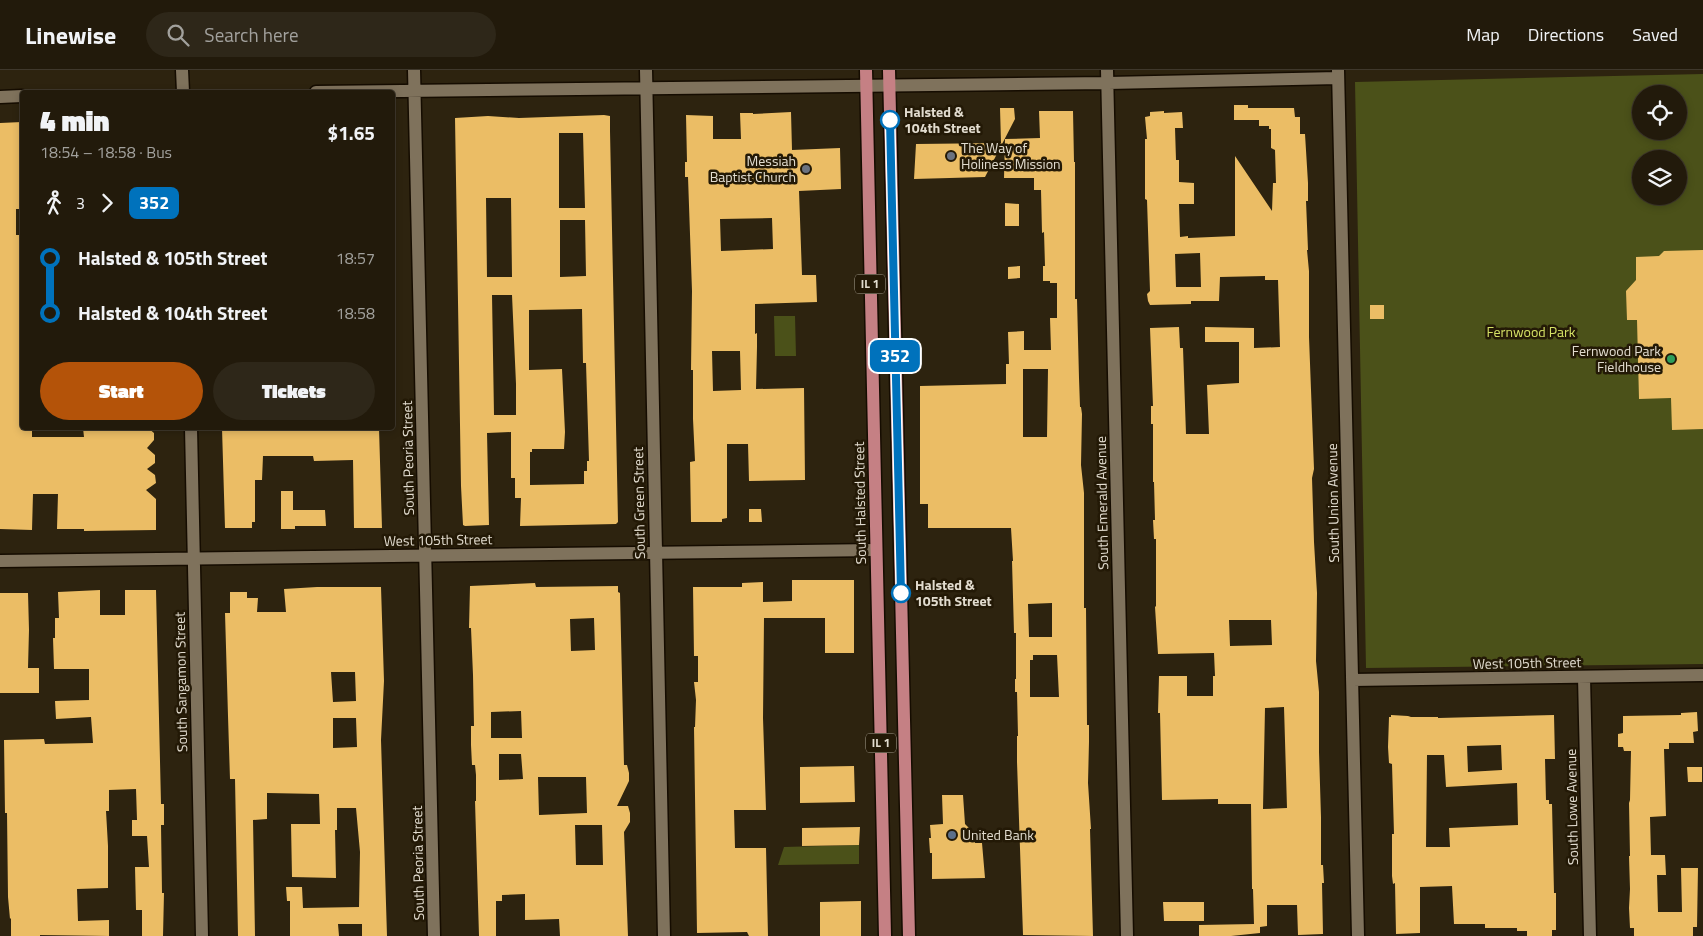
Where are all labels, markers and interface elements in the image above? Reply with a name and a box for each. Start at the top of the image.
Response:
search box [146,12,496,57]
text: Linewise [25,17,116,53]
text: Search here [204,20,299,49]
icon: search [164,21,192,49]
text: Map [1466,21,1500,48]
text: Directions [1528,21,1604,48]
text: Saved [1632,21,1678,48]
map controls [1632,85,1687,205]
button: locate [1632,85,1687,140]
text: 4 min [40,99,110,142]
place label: Halsted & 104th Street [904,101,981,138]
marker: Halsted & 104th Street [880,110,900,130]
text: $1.65 [328,118,375,147]
place label: The Way of Holiness Mission [961,137,1061,174]
text: 18:54 – 18:58 · Bus [40,140,172,164]
place label: Messiah Baptist Church [710,150,796,187]
marker: The Way of Holiness Mission [945,150,957,162]
button: layers [1632,150,1687,205]
marker: Messiah Baptist Church [800,163,812,175]
icon: walk [40,189,68,217]
icon: forward [93,189,121,217]
text: 352 [139,189,169,216]
text: 3 [76,191,85,215]
text: Halsted & 105th Street [78,243,267,272]
text: 18:57 [336,246,375,270]
road number: IL 1 [855,274,885,293]
text: Halsted & 104th Street [78,298,267,327]
text: 18:58 [336,301,375,325]
park label: Fernwood Park [1486,321,1576,342]
line badge: 352 [866,340,924,372]
place label: Fernwood Park Fieldhouse [1572,340,1661,377]
text: 352 [880,342,910,369]
marker: Fernwood Park Fieldhouse [1665,353,1677,365]
button: Start [40,362,203,420]
button: Tickets [213,362,375,420]
street label: South Peoria Street [396,400,419,516]
street label: South Emerald Avenue [1090,436,1113,570]
street label: South Halsted Street [848,441,871,565]
street label: South Union Avenue [1321,443,1344,563]
street label: South Green Street [627,447,650,559]
street label: West 105th Street [383,528,493,551]
place label: Halsted & 105th Street [915,574,992,611]
marker: Halsted & 105th Street [891,583,911,603]
street label: South Sangamon Street [169,612,192,752]
street label: West 105th Street [1472,651,1582,674]
road number: IL 1 [866,734,896,752]
street label: South Lowe Avenue [1560,749,1583,865]
street label: South Peoria Street [406,805,429,921]
place label: United Bank [962,824,1034,845]
marker: United Bank [946,829,958,841]

